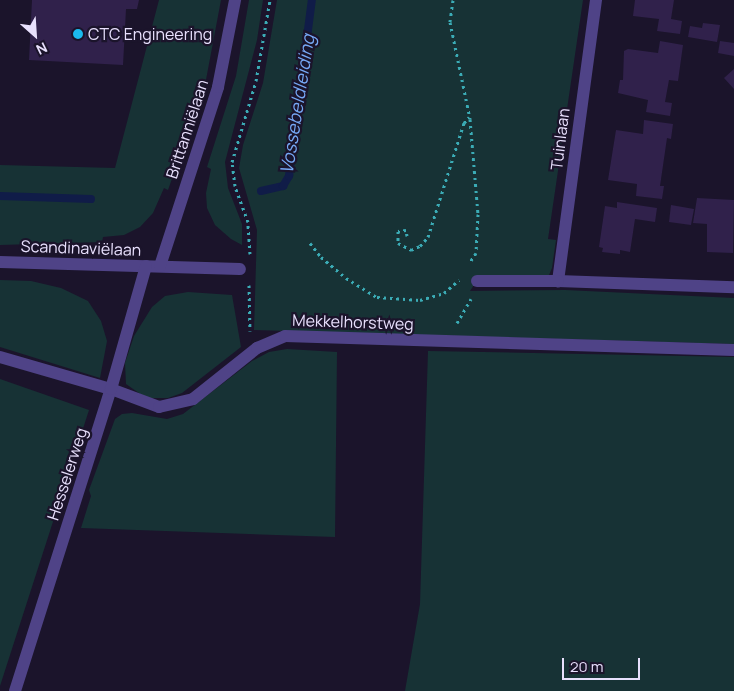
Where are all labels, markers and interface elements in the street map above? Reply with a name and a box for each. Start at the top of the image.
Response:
north arrow [10,10,60,60]
place label: CTC Engineering [88,24,212,44]
marker: CTC Engineering [72,28,84,40]
water label: Vossebeldleiding [275,33,319,175]
text: N [33,38,50,60]
street label: Brittanniëlaan [162,77,212,181]
street label: Tuinlaan [547,107,573,171]
street label: Scandinaviëlaan [20,236,142,260]
street label: Mekkelhorstweg [292,310,414,334]
street label: Hesselerweg [43,425,91,523]
scale bar [564,648,642,680]
text: 20 m [570,656,603,677]

